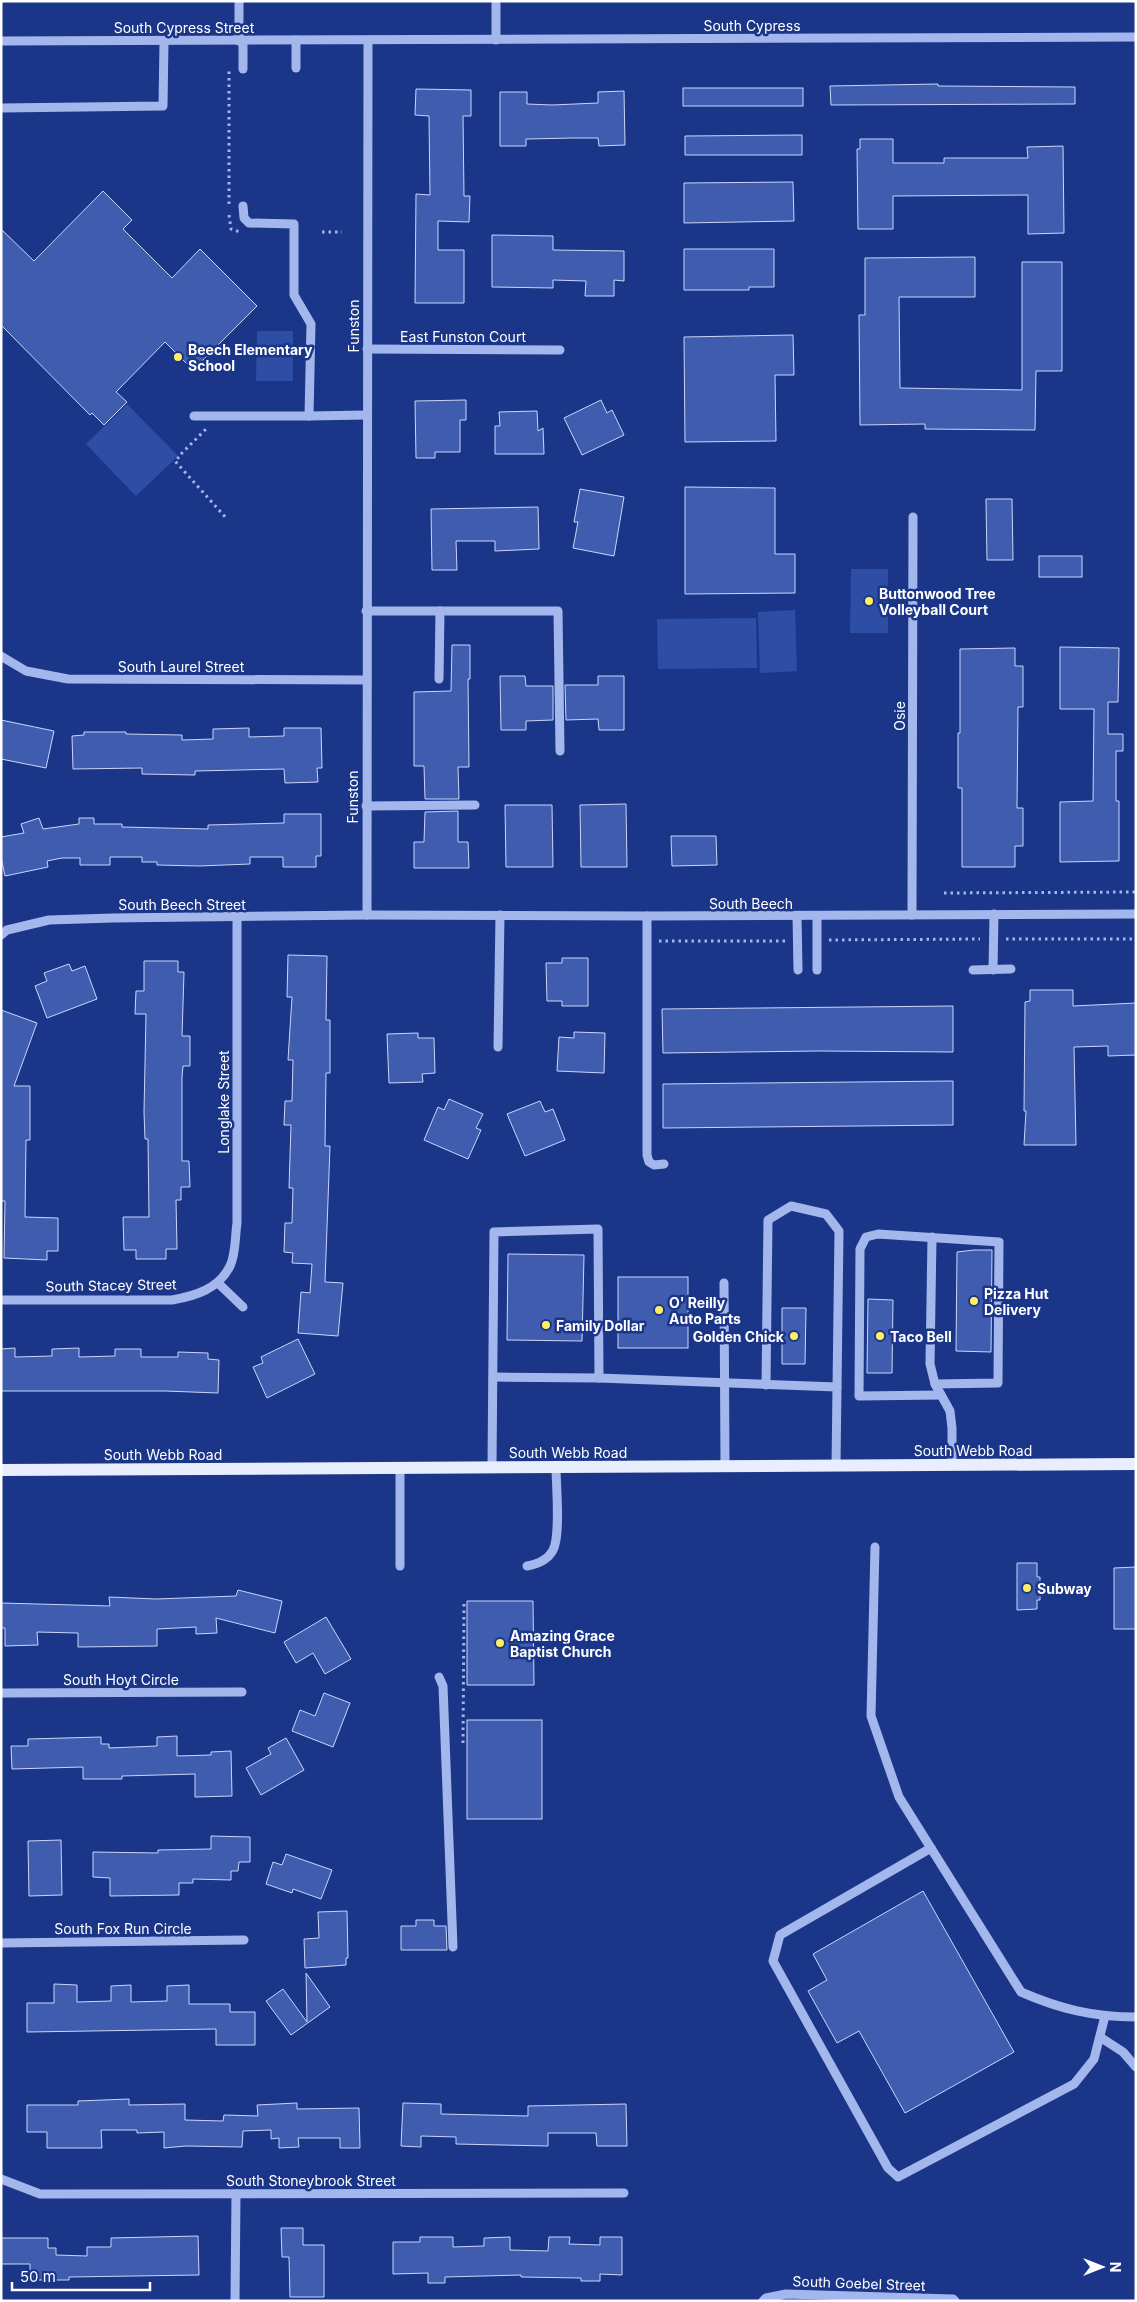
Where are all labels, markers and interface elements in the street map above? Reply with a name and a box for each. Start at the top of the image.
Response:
street label: South Cypress [703,17,801,34]
street label: South Cypress Street [114,19,255,36]
street label: Funston [345,300,362,352]
street label: East Funston Court [400,328,526,345]
place label: Beech Elementary School [188,341,313,374]
marker: Beech Elementary School [172,351,184,363]
place label: Buttonwood Tree Volleyball Court [879,585,996,618]
marker: Buttonwood Tree Volleyball Court [863,595,875,607]
street label: South Laurel Street [118,658,245,675]
street label: Osie [891,701,908,731]
street label: Funston [344,771,361,823]
street label: South Beech [709,895,793,912]
street label: South Beech Street [118,896,246,913]
street label: Longlake Street [215,1050,232,1154]
street label: South Stacey Street [45,1275,177,1295]
place label: Pizza Hut Delivery [984,1285,1049,1318]
place label: O' Reilly Auto Parts [669,1294,741,1327]
marker: Pizza Hut Delivery [968,1295,980,1307]
marker: O' Reilly Auto Parts [653,1304,665,1316]
place label: Family Dollar [556,1317,645,1334]
marker: Family Dollar [540,1319,552,1331]
place label: Golden Chick [693,1328,785,1345]
place label: Taco Bell [890,1328,952,1345]
marker: Golden Chick [788,1330,800,1342]
marker: Taco Bell [874,1330,886,1342]
street label: South Webb Road [914,1442,1032,1459]
street label: South Webb Road [509,1444,627,1461]
street label: South Webb Road [104,1446,222,1463]
place label: Subway [1037,1580,1092,1597]
marker: Subway [1021,1582,1033,1594]
place label: Amazing Grace Baptist Church [510,1627,615,1660]
marker: Amazing Grace Baptist Church [494,1637,506,1649]
street label: South Hoyt Circle [63,1671,179,1688]
street label: South Fox Run Circle [54,1920,192,1937]
street label: South Stoneybrook Street [226,2172,396,2189]
north arrow [1077,2242,1127,2292]
scale bar [12,2260,150,2292]
text: N [1107,2262,1124,2272]
text: 50 m [20,2267,56,2286]
street label: South Goebel Street [792,2272,926,2294]

